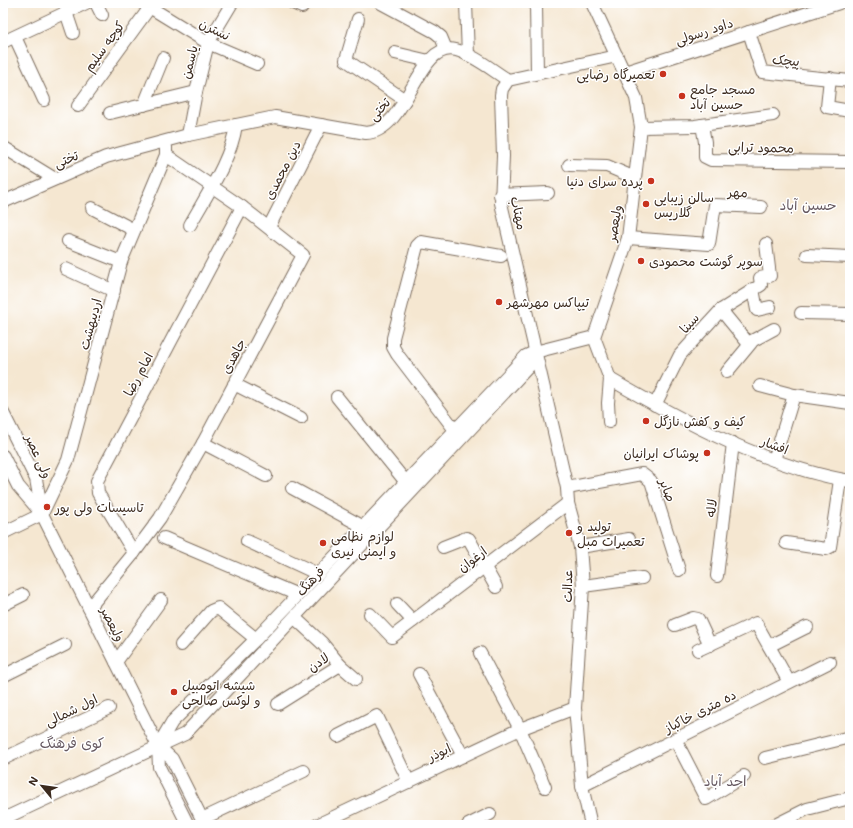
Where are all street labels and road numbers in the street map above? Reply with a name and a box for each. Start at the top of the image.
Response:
street label: داود رسولی [673,13,736,50]
street label: نسترن [197,14,233,43]
street label: کوچه سلیم [80,17,130,76]
street label: یاسمن [176,43,202,81]
street label: پیچک [771,50,801,70]
street label: تختی [364,93,395,125]
street label: دین محمدی [259,137,305,203]
street label: محمود ترابی [728,137,794,158]
street label: تختی [51,146,82,173]
street label: مهر [727,182,748,201]
street label: مهتاب [507,194,531,232]
street label: ولیعصر [602,203,626,244]
street label: اردیبهشت [74,296,106,352]
street label: سینا [675,309,703,337]
street label: جاهدی [216,335,250,377]
street label: امام رضا [119,349,159,400]
street label: ولی عصر [20,430,57,481]
street label: افشار [758,431,791,458]
street label: صابر [655,475,681,504]
street label: لاله [701,498,720,518]
street label: ارغوان [454,542,490,576]
street label: فرهنگ [292,562,328,599]
street label: عدالت [558,569,575,603]
street label: ولیعصر [96,603,129,644]
street label: لادن [304,648,332,675]
street label: ده متری خاکباز [660,685,739,737]
street label: اول شمالی [42,690,101,731]
street label: ابوذر [423,739,454,766]

